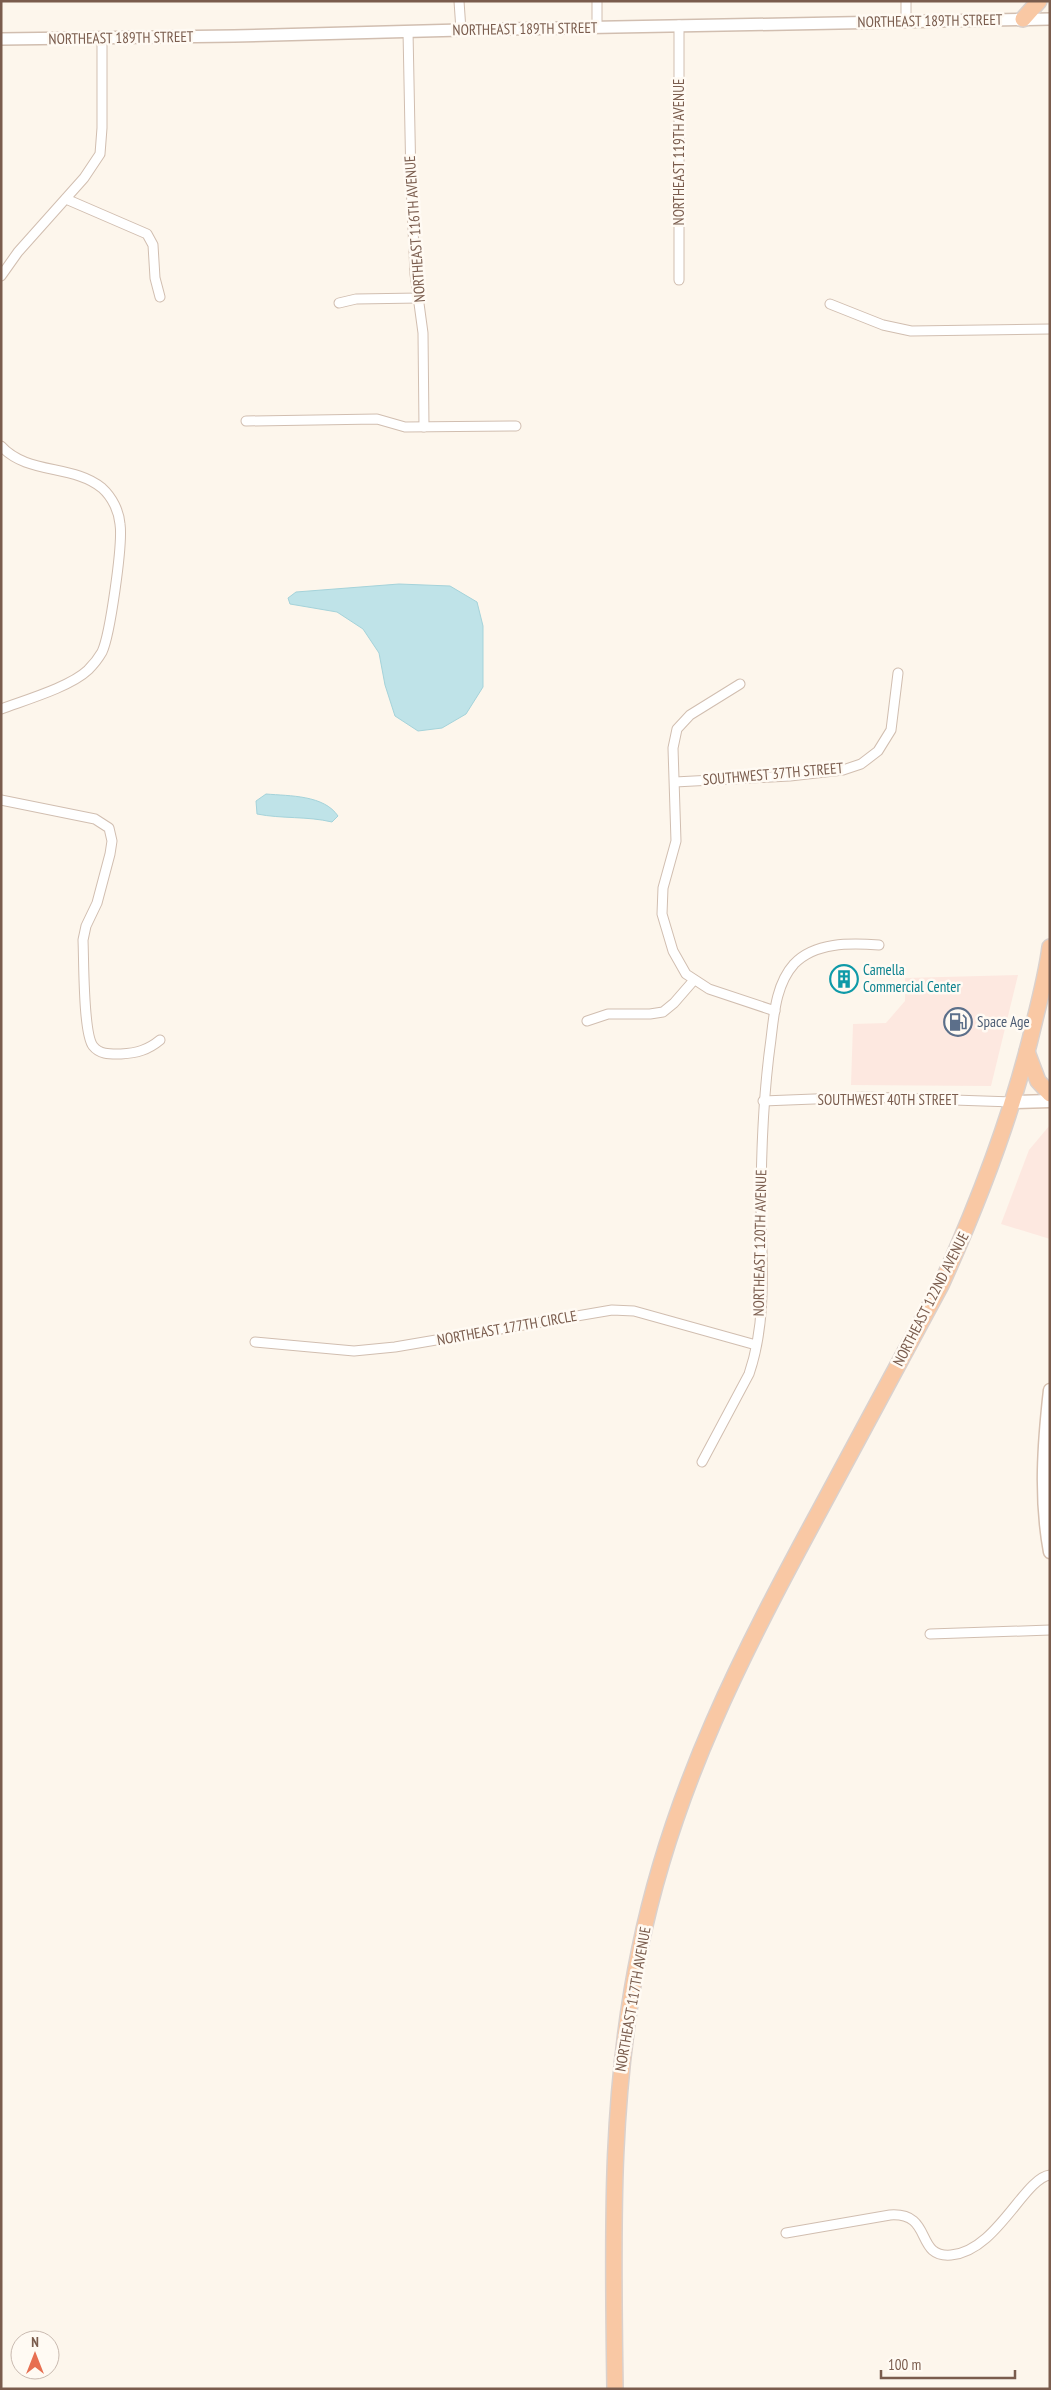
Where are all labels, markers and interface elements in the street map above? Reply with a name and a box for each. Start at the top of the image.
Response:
street label: NORTHEAST 189TH STREET [857,10,1003,31]
street label: NORTHEAST 189TH STREET [452,18,598,39]
street label: NORTHEAST 189TH STREET [48,27,194,48]
street label: NORTHEAST 119TH AVENUE [669,79,688,225]
street label: NORTHEAST 116TH AVENUE [400,155,429,303]
street label: SOUTHWEST 37TH STREET [702,758,844,789]
place label: Camella Commercial Center [863,960,961,996]
building icon: Camella Commercial Center [829,964,859,994]
fuel station icon: Space Age [943,1007,973,1037]
place label: Space Age [977,1012,1030,1031]
street label: SOUTHWEST 40TH STREET [818,1090,959,1109]
street label: NORTHEAST 120TH AVENUE [749,1169,770,1317]
street label: NORTHEAST 122ND AVENUE [888,1228,973,1369]
street label: NORTHEAST 177TH CIRCLE [435,1306,578,1349]
street label: NORTHEAST 117TH AVENUE [610,1925,655,2073]
north arrow [10,2330,60,2380]
text: N [31,2333,39,2351]
scale bar [881,2348,1015,2380]
text: 100 m [888,2355,921,2374]

